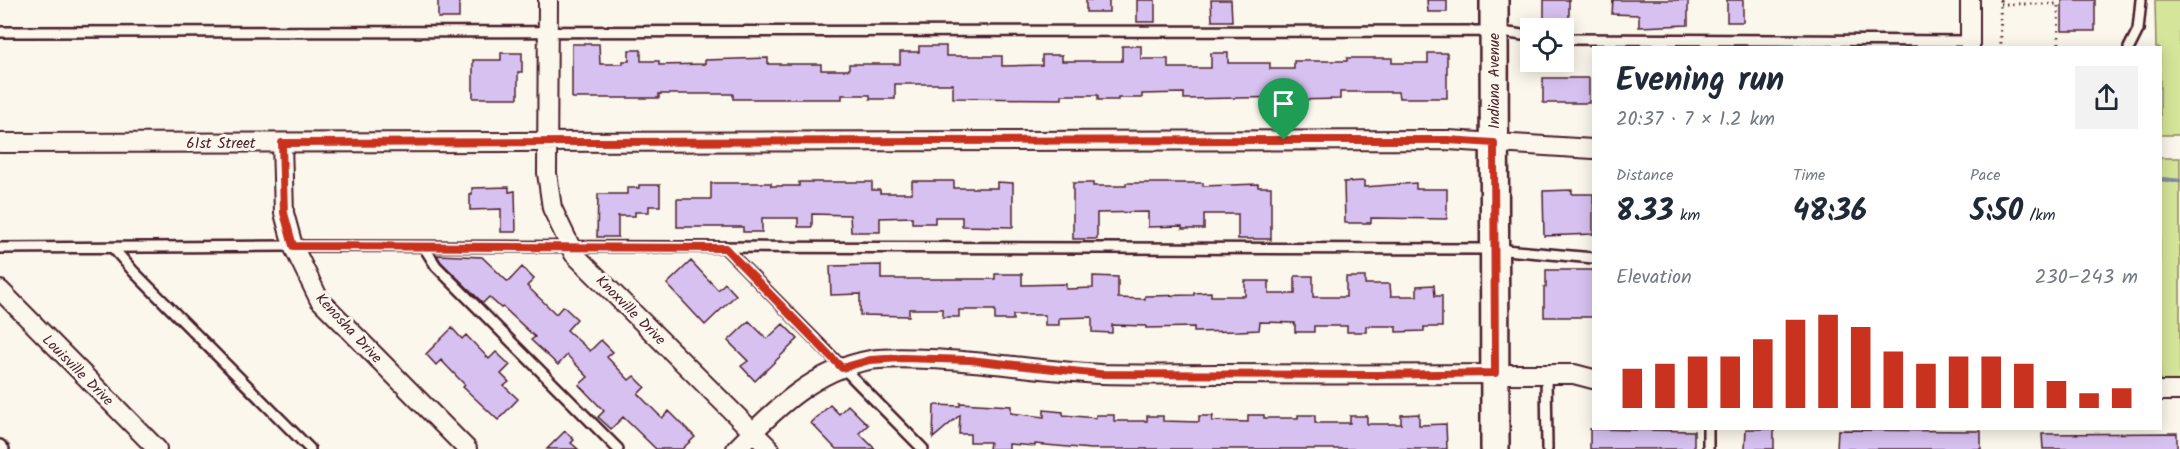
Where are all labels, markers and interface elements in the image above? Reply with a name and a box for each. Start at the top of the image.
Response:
map controls [1520,18,1574,72]
button: locate [1520,18,1574,72]
street label: Indiana Avenue [1483,33,1507,129]
text: Evening run [1616,55,1784,108]
button: share [2075,66,2138,129]
pin [1258,78,1309,140]
icon: arrive [1267,87,1300,120]
text: 20:37 · 7 × 1.2 km [1616,104,1775,136]
street label: 61st Street [186,132,256,156]
text: Distance [1616,163,1674,188]
text: Time [1793,163,1825,188]
text: Pace [1970,163,2001,188]
text: 8.33 [1616,188,1674,236]
text: 48:36 [1793,188,1867,236]
text: 5:50 [1970,188,2023,236]
text: km [1674,203,1700,228]
text: /km [2023,203,2055,228]
text: Elevation [1616,262,1692,294]
text: 230–243 m [2035,262,2138,294]
street label: Knoxville Drive [590,270,671,352]
street label: Kenosha Drive [309,288,388,370]
street label: Louisville Drive [36,329,119,412]

